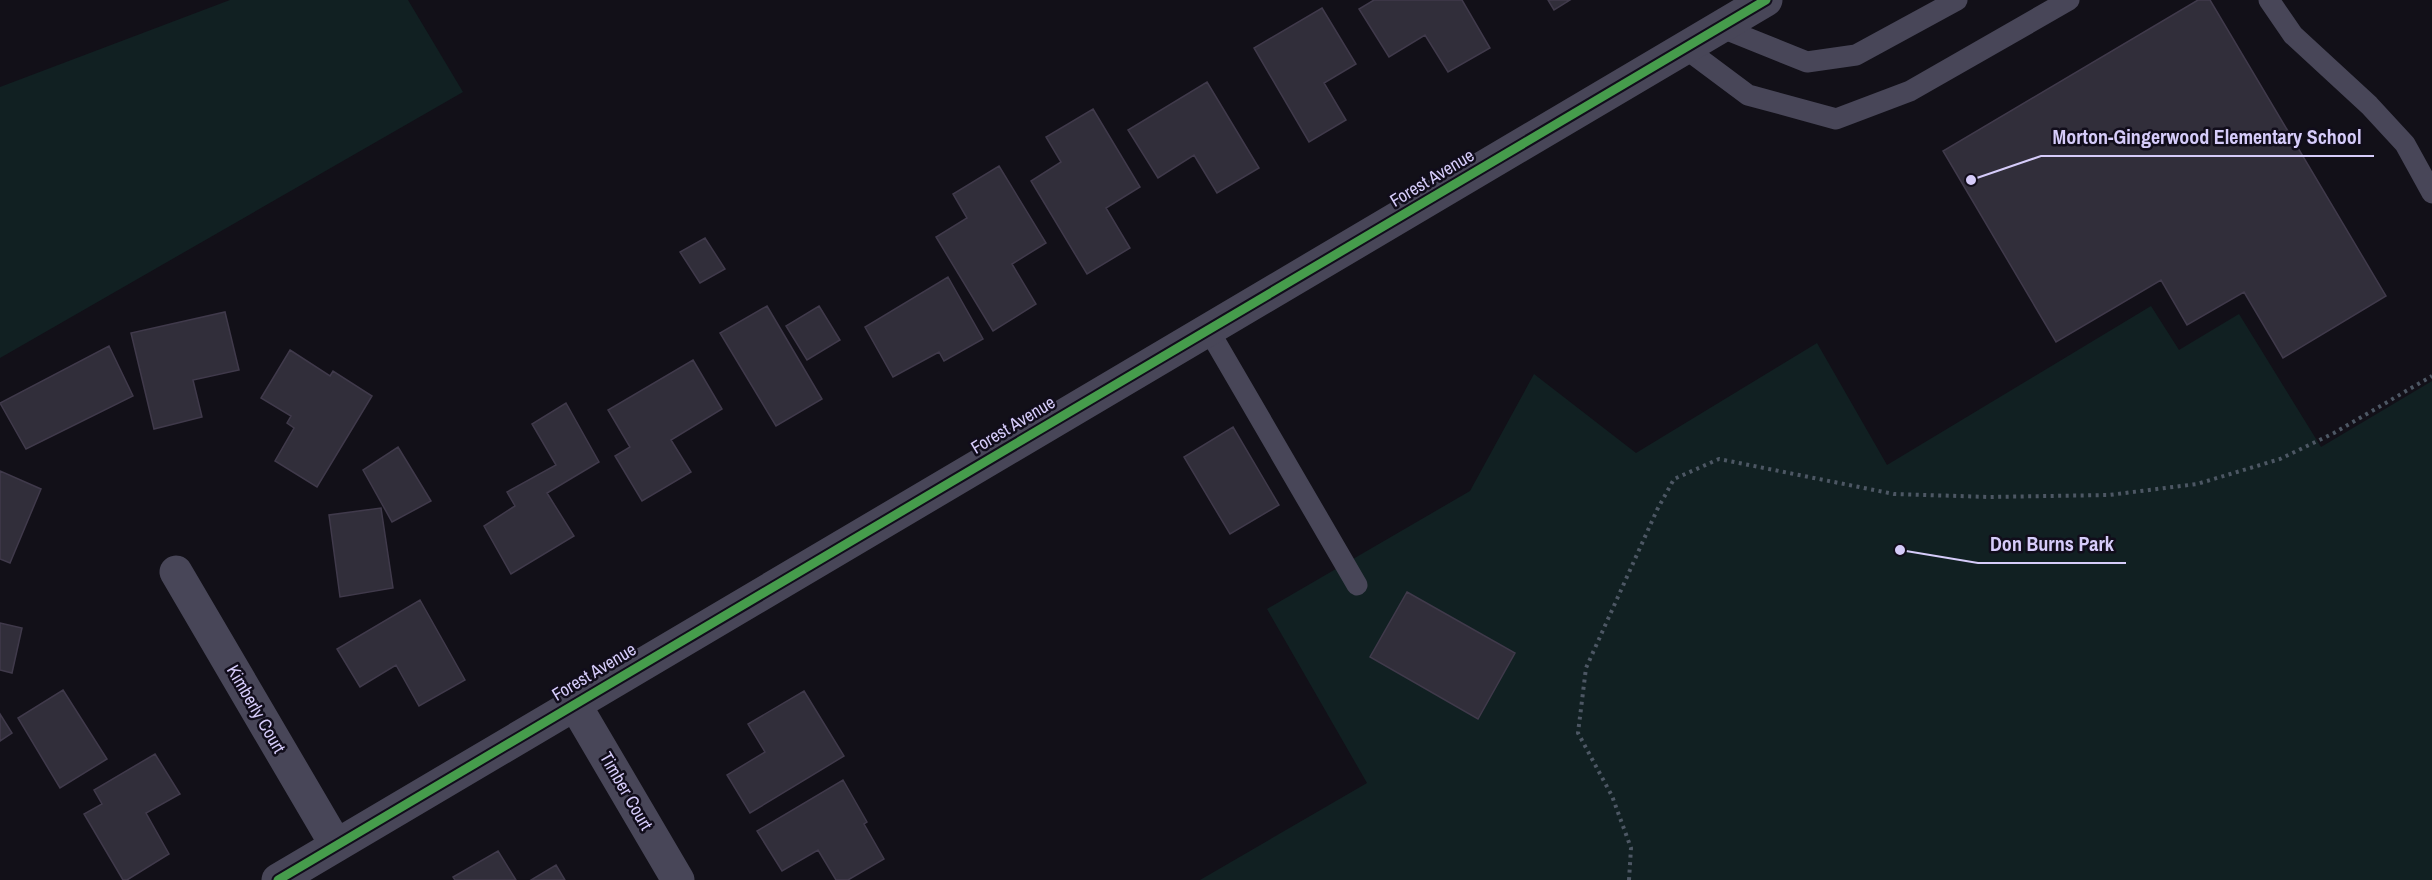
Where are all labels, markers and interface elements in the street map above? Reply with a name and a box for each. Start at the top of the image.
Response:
callout: Morton-Gingerwood Elementary School [2041,118,2374,156]
text: Morton-Gingerwood Elementary School [2053,123,2361,150]
street label: Forest Avenue [1385,143,1479,213]
street label: Forest Avenue [966,390,1060,460]
callout: Don Burns Park [1978,525,2126,563]
text: Don Burns Park [1990,530,2115,557]
street label: Forest Avenue [547,637,641,707]
street label: Kimberly Court [221,660,292,758]
street label: Timber Court [594,747,659,835]

